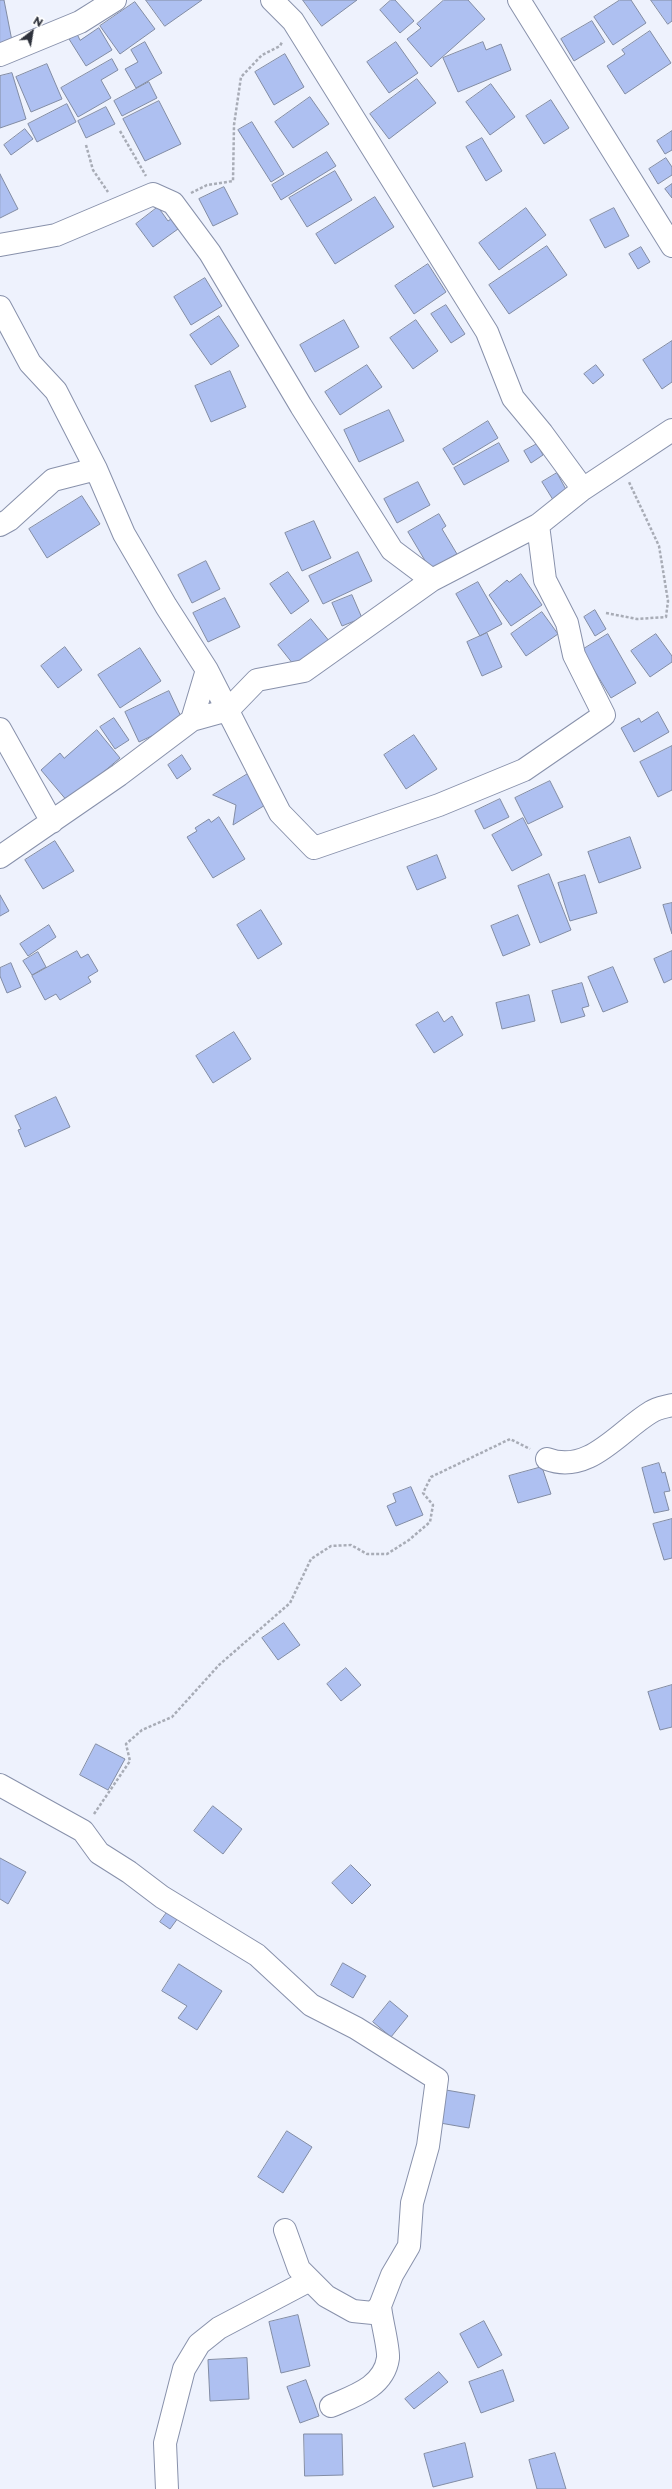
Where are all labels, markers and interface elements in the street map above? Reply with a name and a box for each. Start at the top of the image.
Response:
north arrow [12,12,52,52]
text: N [31,13,46,30]

